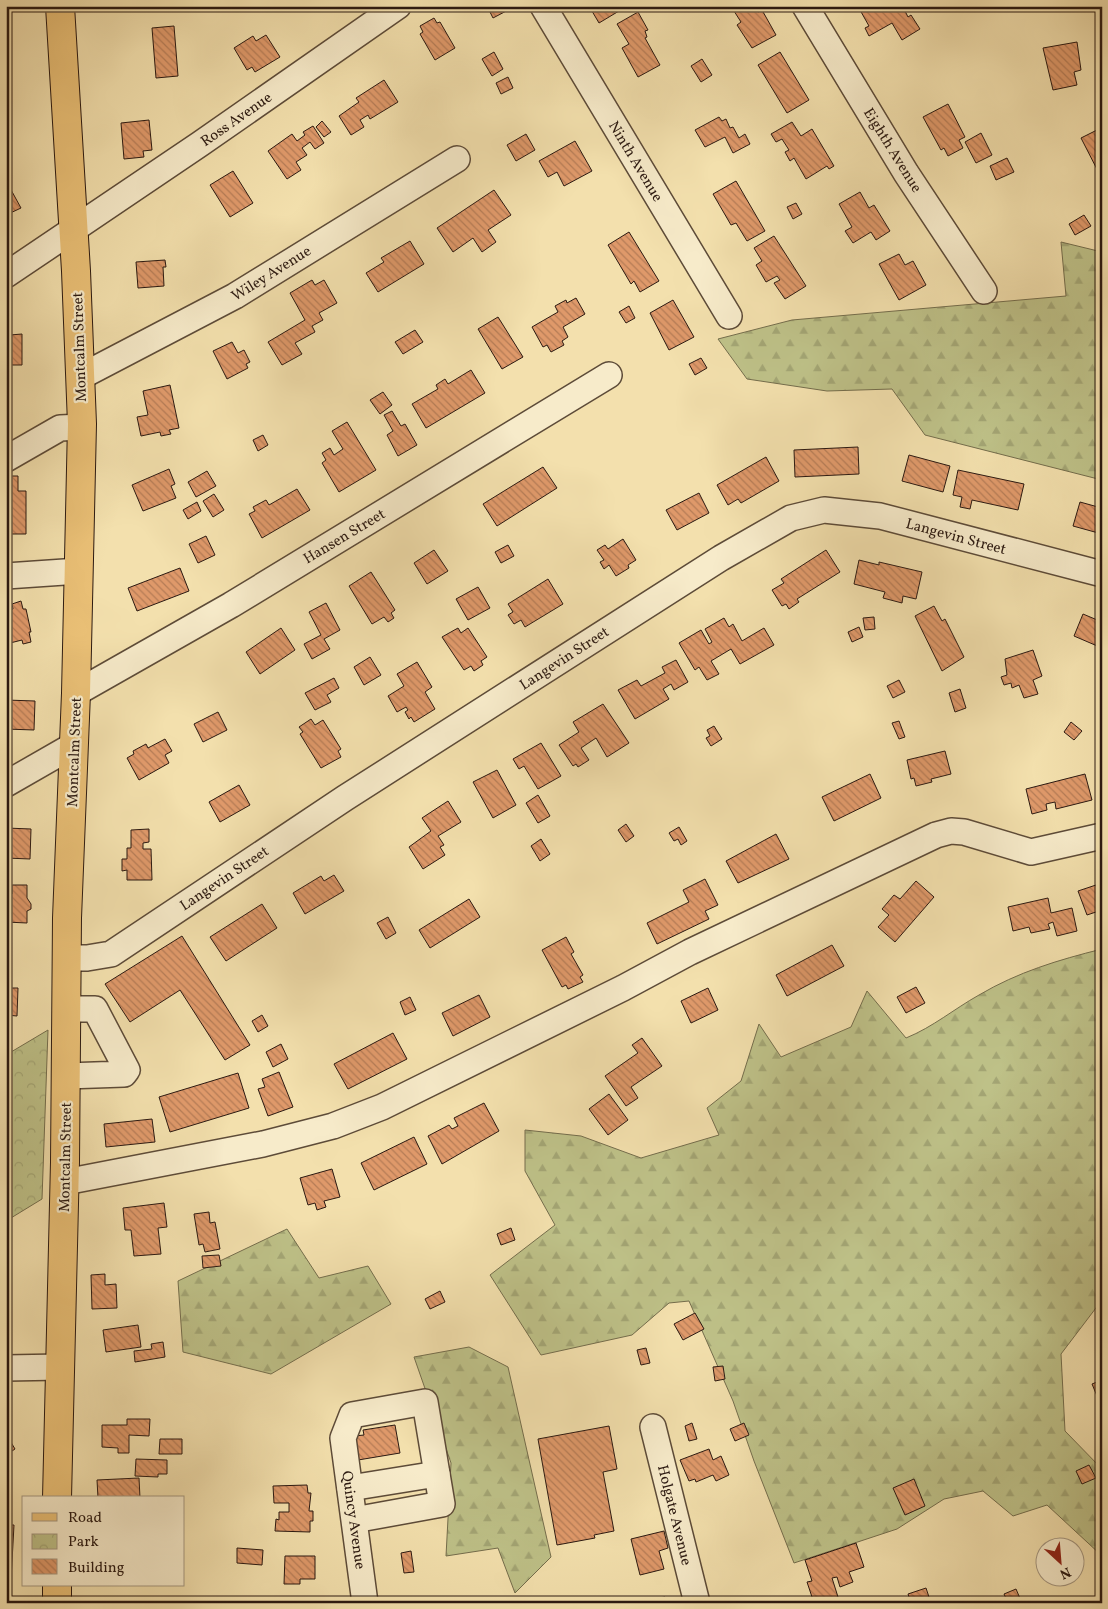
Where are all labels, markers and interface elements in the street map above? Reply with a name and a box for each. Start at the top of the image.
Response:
street label: Ross Avenue [197,88,277,153]
street label: Eighth Avenue [857,104,926,197]
street label: Ninth Avenue [602,117,667,206]
street label: Wiley Avenue [228,241,316,307]
street label: Montcalm Street [68,292,93,402]
street label: Hansen Street [300,504,390,570]
street label: Langevin Street [903,514,1008,561]
street label: Langevin Street [516,622,614,696]
street label: Montcalm Street [63,697,88,807]
street label: Langevin Street [176,842,273,917]
street label: Montcalm Street [55,1102,78,1212]
street label: Holgate Avenue [651,1463,696,1568]
street label: Quincy Avenue [335,1470,370,1571]
legend [22,1496,185,1586]
text: Road [68,1508,102,1529]
text: Park [68,1532,99,1553]
north arrow [1036,1536,1086,1586]
text: Building [68,1558,125,1579]
text: N [1056,1562,1074,1583]

